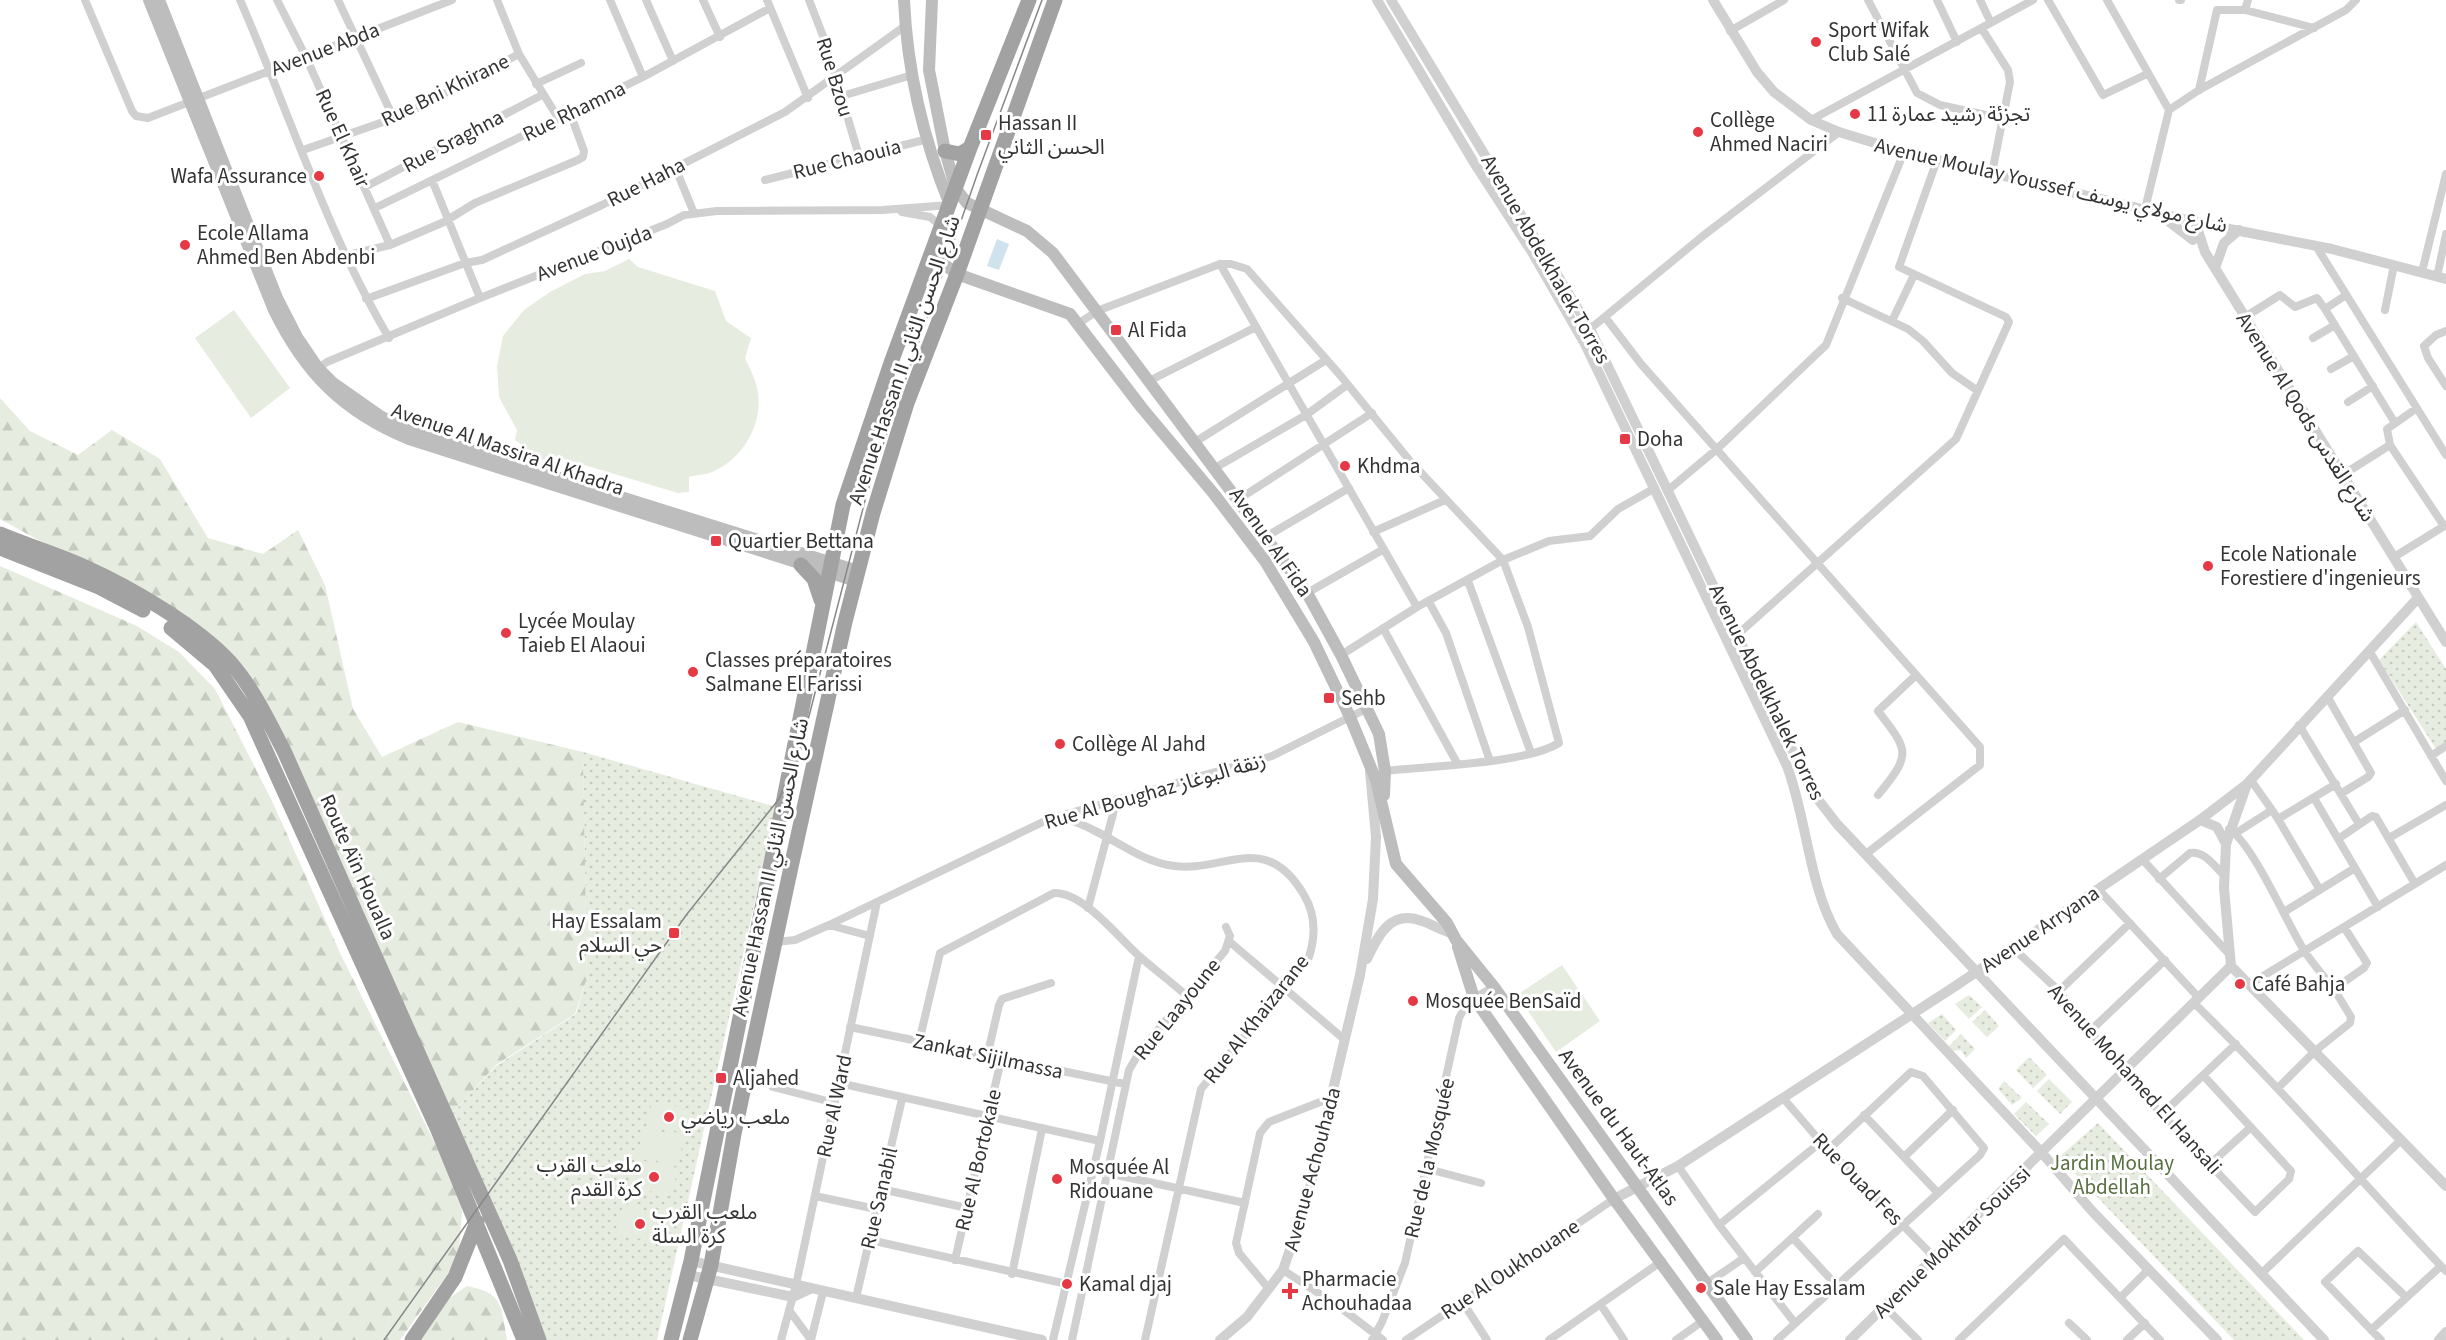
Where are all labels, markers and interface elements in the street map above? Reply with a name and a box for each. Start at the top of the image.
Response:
street label: Avenue Abda [266,15,384,83]
place label: Sport Wifak Club Salé [1828,15,1930,69]
street label: Rue Bzou [809,33,861,121]
marker: Sport Wifak Club Salé [1809,35,1823,49]
street label: Rue Bni Khirane [376,46,514,134]
street label: Rue Rhamna [517,73,631,149]
street label: Rue El Khair [308,84,378,193]
place label: تجزئة رشيد عمارة 11 [1867,99,2030,129]
street label: Rue Sraghna [397,102,509,180]
place label: Collège Ahmed Naciri [1710,105,1828,159]
marker: تجزئة رشيد عمارة 11 [1848,107,1862,121]
place label: Hassan II الحسن الثاني [998,108,1105,163]
marker: Collège Ahmed Naciri [1691,125,1705,139]
marker: Hassan II الحسن الثاني [979,128,993,142]
street label: Avenue Moulay Youssef شارع مولاي يوسف [1871,130,2230,241]
street label: Rue Chaouia [790,131,904,187]
street label: Avenue Abdelkhalek Torres [1474,149,1618,369]
street label: Rue Haha [602,150,690,214]
place label: Wafa Assurance [170,161,307,191]
marker: Wafa Assurance [312,169,326,183]
street label: Avenue Hassan II شارع الحسن الثاني [840,211,969,509]
street label: Avenue Oujda [532,217,656,289]
place label: Ecole Allama Ahmed Ben Abdenbi [197,218,375,272]
marker: Ecole Allama Ahmed Ben Abdenbi [178,238,192,252]
street label: Avenue Al Qods شارع القدس [2229,306,2383,528]
place label: Al Fida [1128,315,1187,345]
marker: Al Fida [1109,323,1123,337]
street label: Avenue Al Massira Al Khadra [388,395,628,503]
place label: Doha [1637,424,1683,454]
marker: Doha [1618,432,1632,446]
place label: Khdma [1357,451,1420,481]
marker: Khdma [1338,459,1352,473]
street label: Avenue Al Fida [1222,481,1320,603]
place label: Quartier Bettana [728,526,874,556]
marker: Quartier Bettana [709,534,723,548]
place label: Ecole Nationale Forestiere d'ingenieurs [2220,539,2421,593]
marker: Ecole Nationale Forestiere d'ingenieurs [2201,559,2215,573]
street label: Avenue Abdelkhalek Torres [1702,579,1833,805]
place label: Lycée Moulay Taieb El Alaoui [518,606,646,660]
marker: Lycée Moulay Taieb El Alaoui [499,626,513,640]
place label: Classes préparatoires Salmane El Farissi [705,645,892,699]
marker: Classes préparatoires Salmane El Farissi [686,665,700,679]
place label: Sehb [1341,683,1386,713]
marker: Sehb [1322,691,1336,705]
street label: Avenue Hassan II شارع الحسن الثاني [724,715,817,1019]
place label: Collège Al Jahd [1072,729,1206,759]
marker: Collège Al Jahd [1053,737,1067,751]
street label: Rue Al Boughaz زنقة البوغاز [1041,745,1269,837]
street label: Route Aïn Houalla [312,789,404,945]
street label: Avenue Arryana [1975,878,2105,980]
place label: Hay Essalam حي السلام [551,906,662,961]
marker: Hay Essalam حي السلام [667,926,681,940]
street label: Rue Al Khaizarane [1196,948,1316,1090]
street label: Rue Laayoune [1126,951,1228,1067]
place label: Café Bahja [2252,969,2345,999]
street label: Avenue Mohamed El Hansali [2041,977,2229,1181]
marker: Café Bahja [2233,977,2247,991]
place label: Mosquée BenSaïd [1425,986,1581,1016]
marker: Mosquée BenSaïd [1406,994,1420,1008]
street label: Zankat Sijilmassa [910,1025,1066,1087]
street label: Avenue du Haut-Atlas [1552,1042,1686,1212]
street label: Rue Al Ward [808,1052,860,1160]
place label: Aljahed [733,1063,799,1093]
marker: Aljahed [714,1071,728,1085]
street label: Rue de la Mosquée [1396,1075,1462,1241]
street label: Avenue Achouhada [1276,1084,1348,1254]
street label: Rue Al Bortokale [947,1086,1009,1234]
place label: ملعب رياضي [681,1102,790,1133]
marker: ملعب رياضي [662,1110,676,1124]
street label: Rue Ouad Fes [1806,1126,1910,1232]
street label: Rue Sanabil [853,1144,905,1252]
park label: Jardin Moulay Abdellah [2050,1148,2174,1202]
place label: ملعب القرب كرة القدم [537,1150,642,1205]
place label: Mosquée Al Ridouane [1069,1152,1169,1206]
street label: Avenue Mokhtar Souissi [1867,1159,2037,1325]
marker: ملعب القرب كرة القدم [647,1170,661,1184]
marker: Mosquée Al Ridouane [1050,1172,1064,1186]
place label: ملعب القرب كرة السلة [652,1197,757,1251]
street label: Rue Al Oukhouane [1435,1211,1585,1327]
marker: ملعب القرب كرة السلة [633,1217,647,1231]
place label: Pharmacie Achouhadaa [1302,1264,1412,1318]
place label: Kamal djaj [1079,1269,1172,1299]
place label: Sale Hay Essalam [1713,1273,1866,1303]
marker: Kamal djaj [1060,1277,1074,1291]
marker: Sale Hay Essalam [1694,1281,1708,1295]
marker: Pharmacie Achouhadaa [1283,1284,1297,1298]

